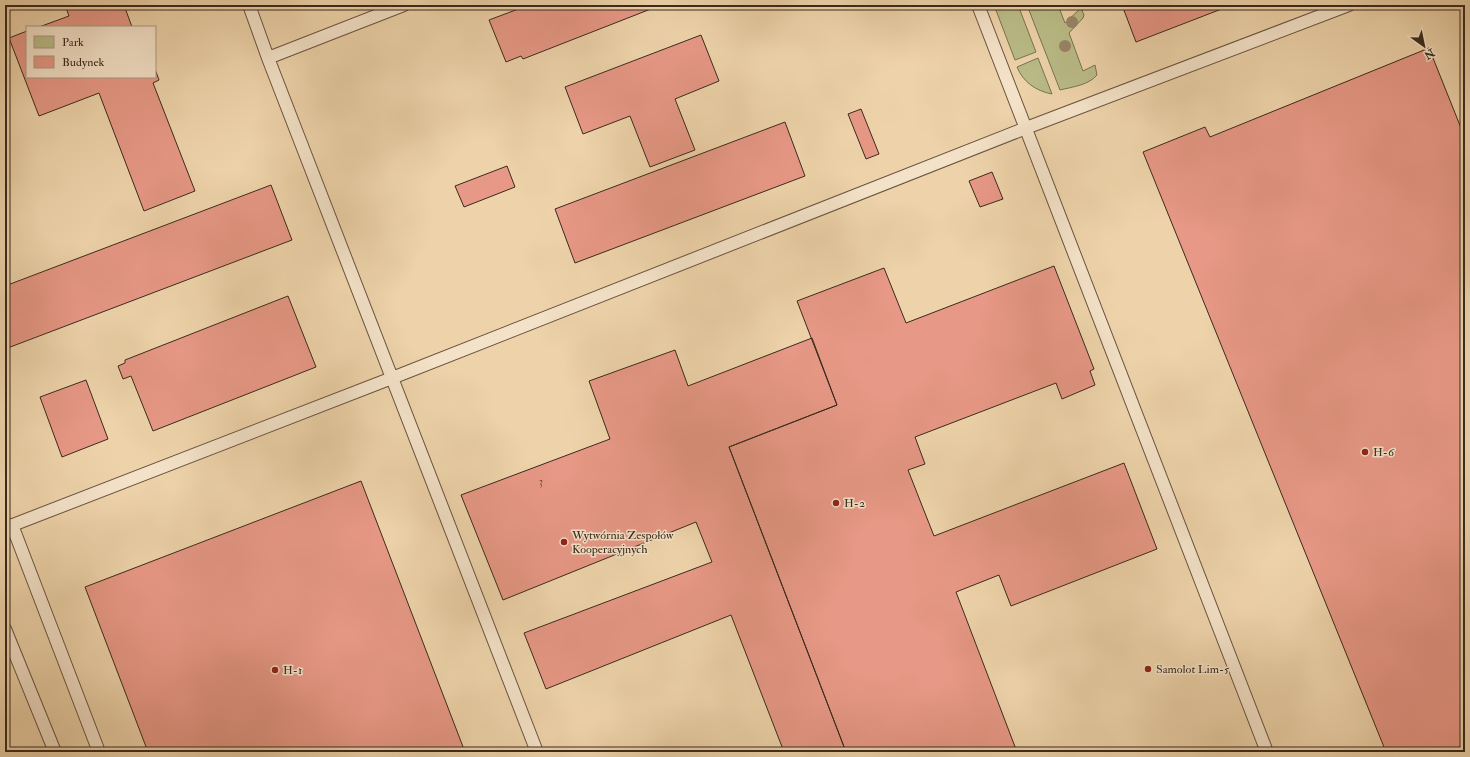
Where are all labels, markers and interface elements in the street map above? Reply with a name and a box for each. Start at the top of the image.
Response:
legend [26,26,156,78]
north arrow [1404,26,1444,66]
text: Park [62,35,84,50]
text: N [1421,45,1438,63]
text: Budynek [62,55,104,70]
place label: H-6 [1373,445,1395,460]
marker: H-6 [1360,447,1370,457]
house number: 3 [539,476,543,488]
place label: H-2 [844,496,865,511]
marker: H-2 [831,498,841,508]
place label: Wytwórnia Zespołów Kooperacyjnych [571,528,674,557]
marker: Wytwórnia Zespołów Kooperacyjnych [559,537,569,547]
place label: Samolot Lim-5 [1156,662,1230,677]
place label: H-1 [283,663,302,678]
marker: Samolot Lim-5 [1143,664,1153,674]
marker: H-1 [270,665,280,675]

